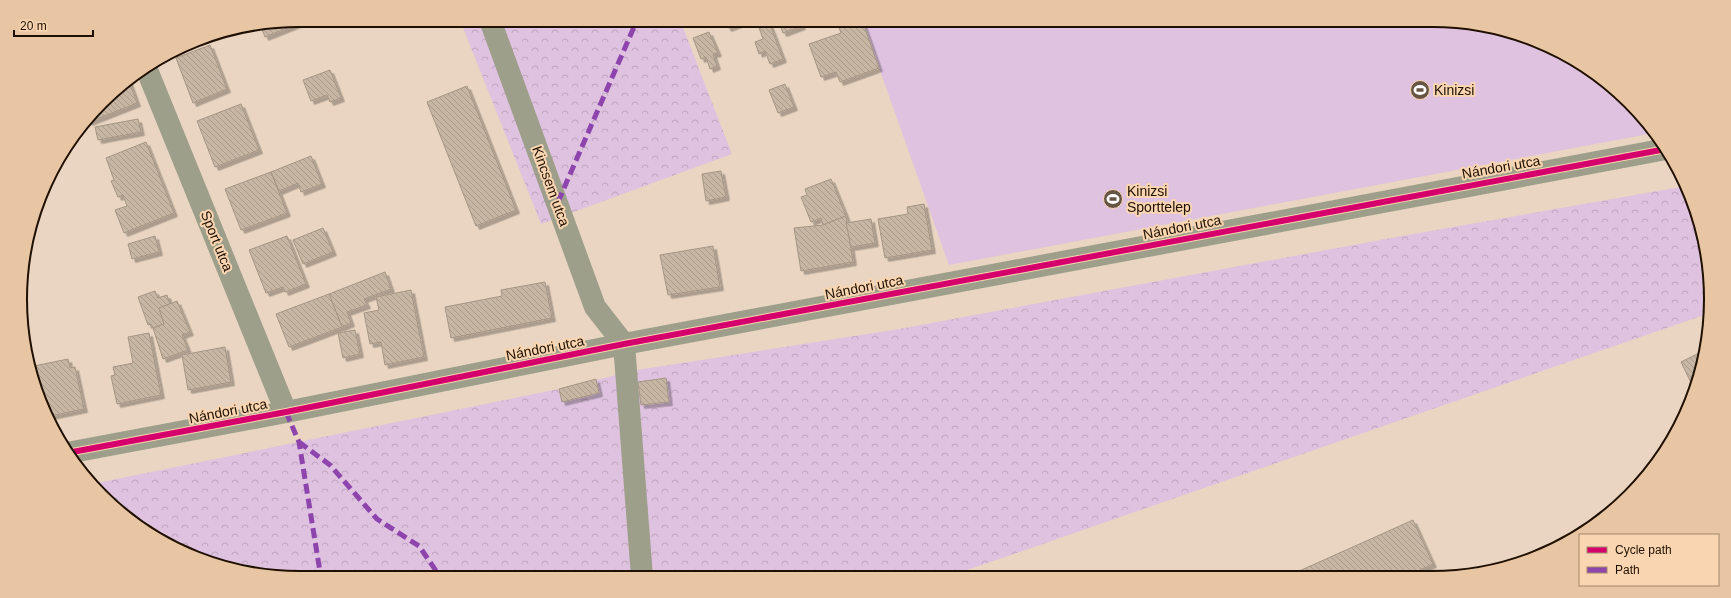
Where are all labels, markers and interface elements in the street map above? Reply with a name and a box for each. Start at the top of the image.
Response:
scale bar [14,12,93,38]
text: 20 m [20,19,47,33]
sports icon: Kinizsi [1409,79,1431,101]
place label: Kinizsi [1434,82,1474,98]
street label: Kincsem utca [529,144,573,228]
street label: Nándori utca [1461,152,1542,182]
place label: Kinizsi Sporttelep [1127,183,1191,215]
sports icon: Kinizsi Sporttelep [1102,188,1124,210]
street label: Sport utca [198,208,236,274]
street label: Nándori utca [1142,212,1223,242]
street label: Nándori utca [824,272,905,302]
street label: Nándori utca [505,333,586,363]
street label: Nándori utca [188,396,269,426]
legend [1579,534,1719,586]
text: Cycle path [1615,543,1672,557]
text: Path [1615,563,1640,577]

